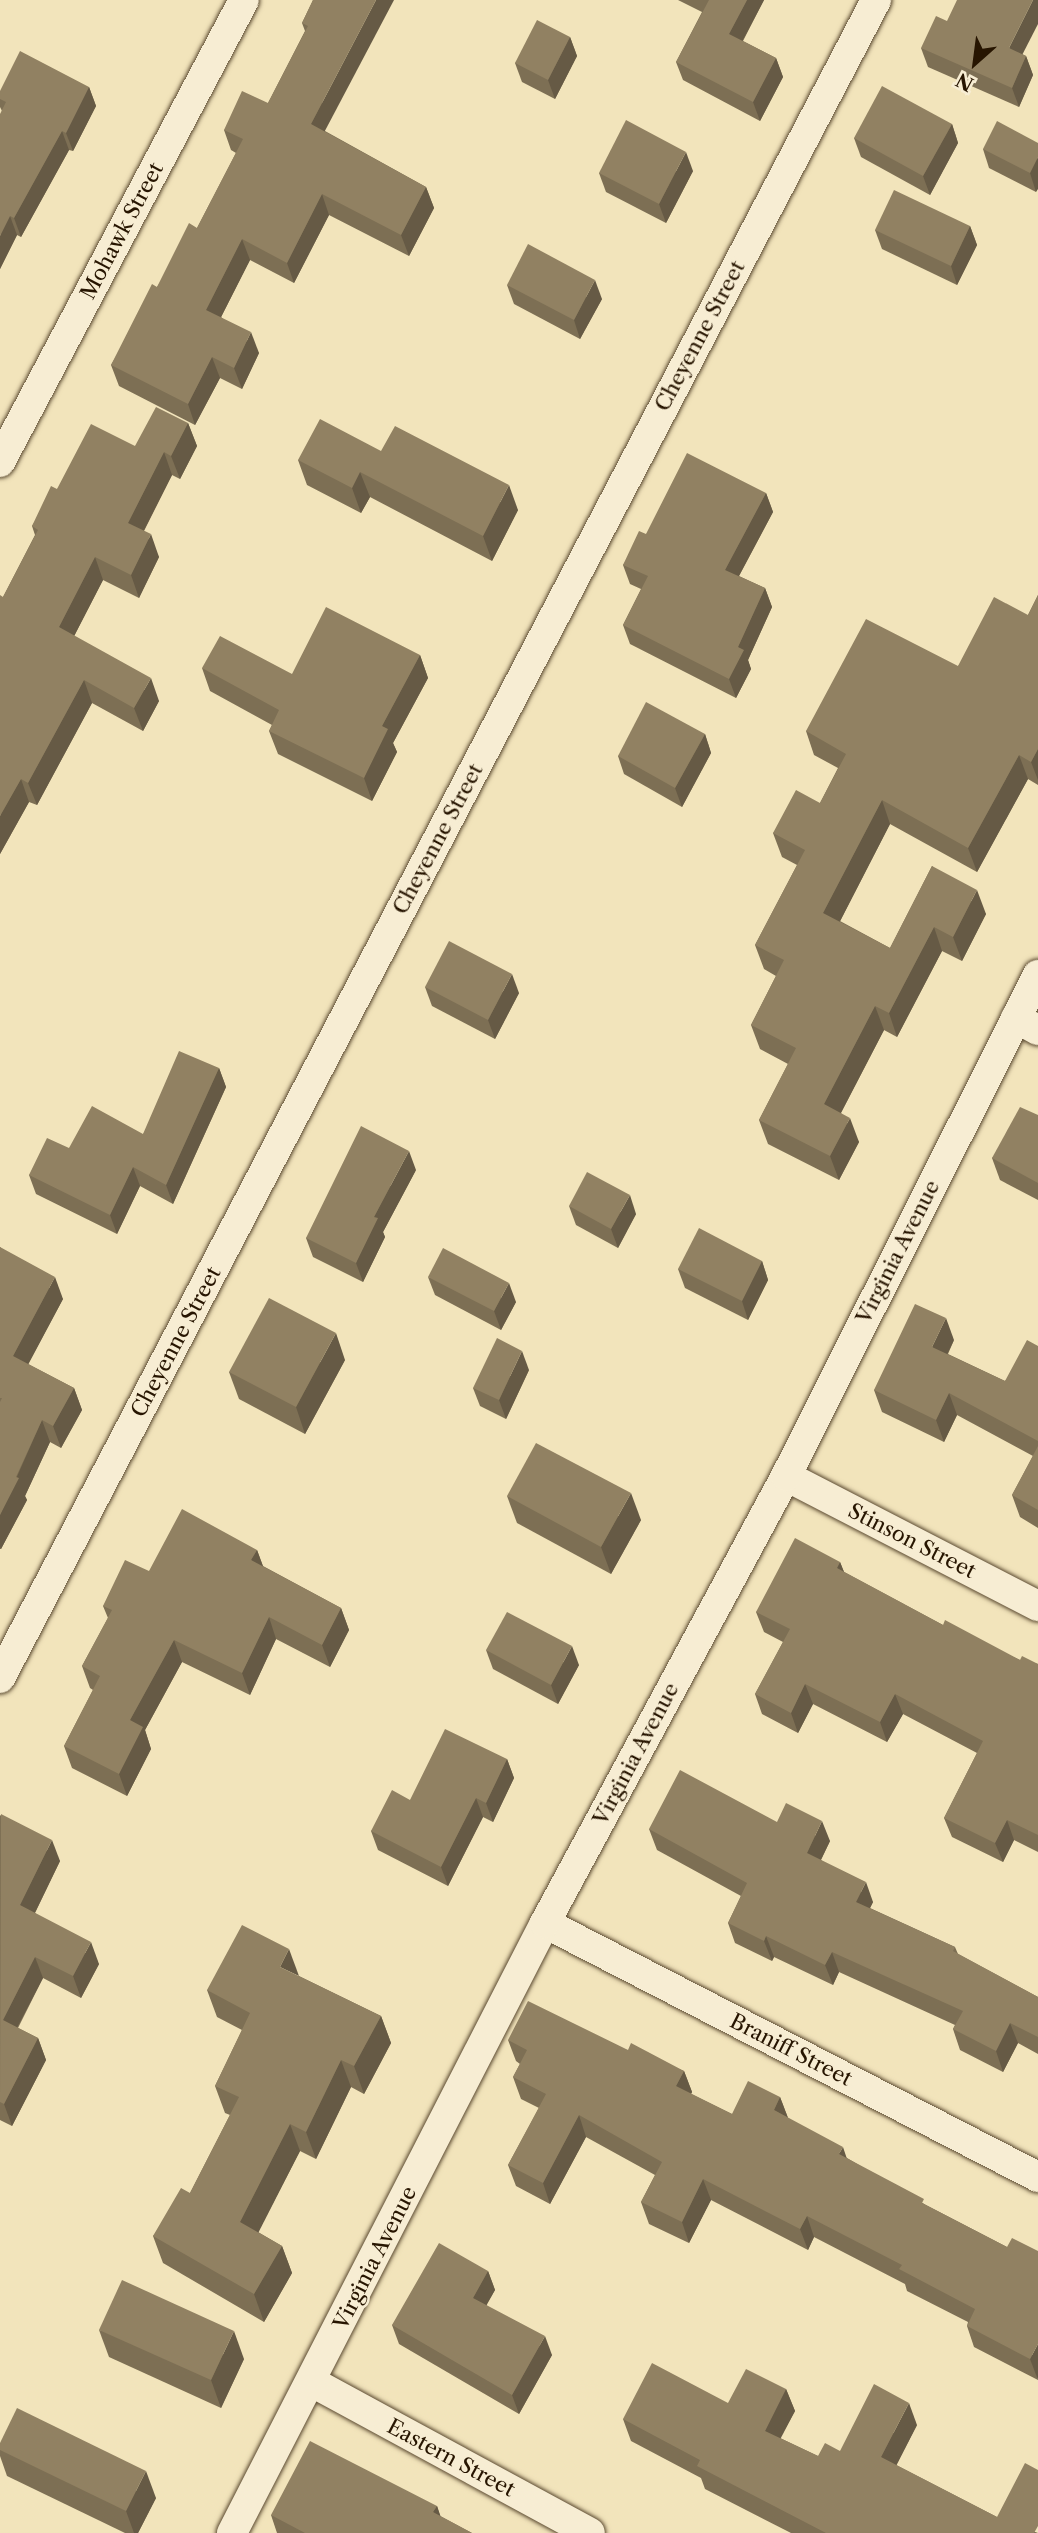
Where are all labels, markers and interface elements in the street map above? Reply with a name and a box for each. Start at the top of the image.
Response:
north arrow [940,28,1010,98]
text: N [952,68,978,96]
street label: Mohawk Street [75,158,169,304]
street label: Cheyenne Street [650,256,750,416]
street label: Cheyenne Street [388,759,488,919]
street label: Virginia Avenue [851,1176,945,1328]
street label: Cheyenne Street [126,1262,226,1422]
street label: Stinson Street [844,1498,980,1584]
street label: Virginia Avenue [588,1678,684,1830]
street label: Braniff Street [726,2008,856,2092]
street label: Virginia Avenue [328,2182,422,2334]
street label: Eastern Street [383,2414,519,2502]

